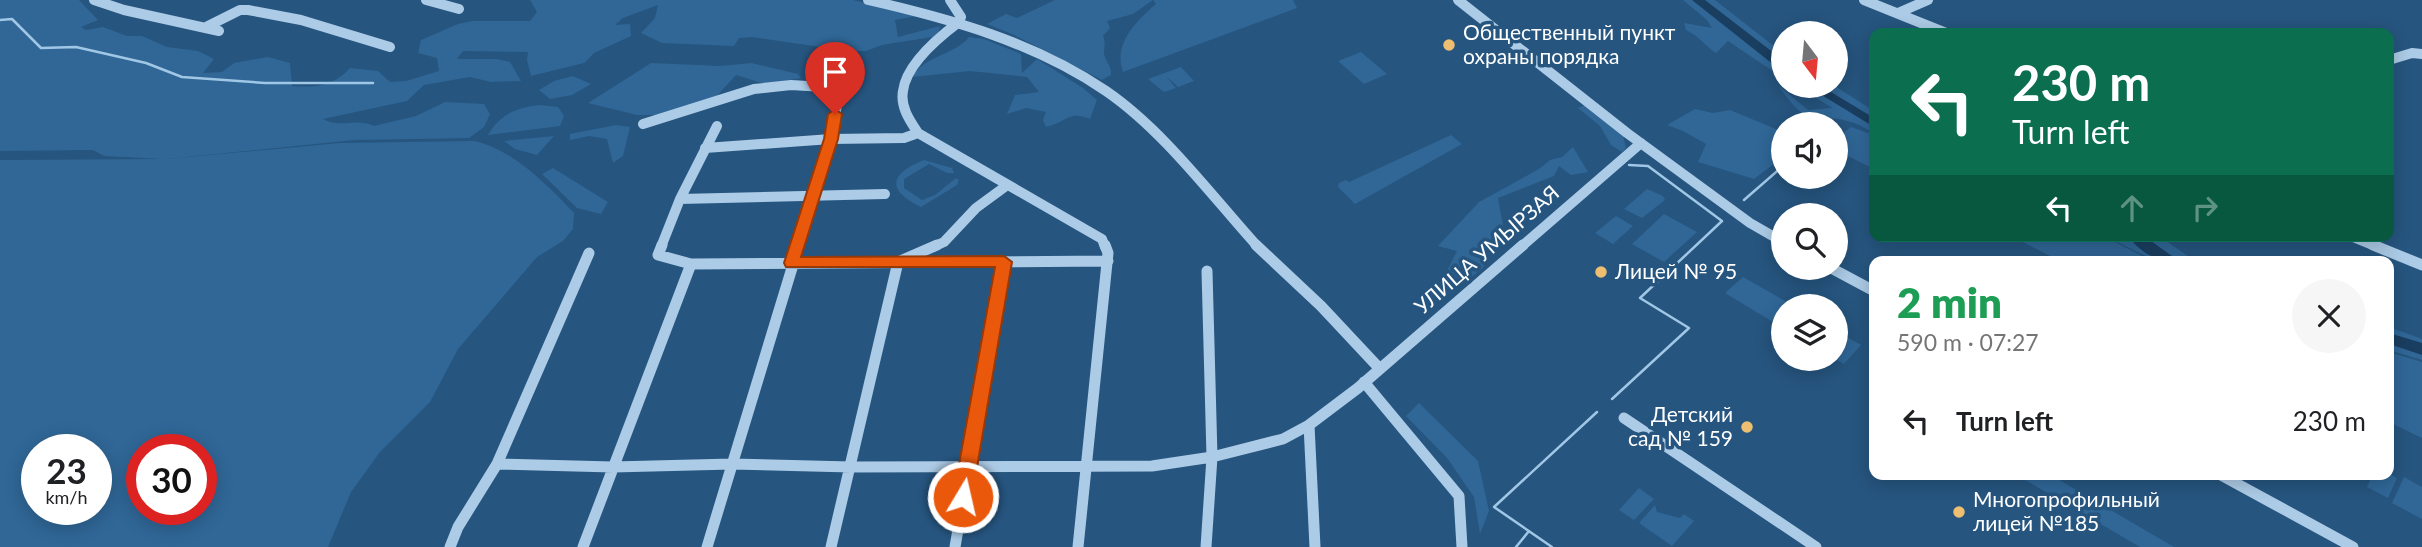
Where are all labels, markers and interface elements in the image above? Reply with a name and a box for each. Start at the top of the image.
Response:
place label: Общественный пункт охраны порядка [1463,19,1676,68]
north arrow [1771,21,1848,98]
map controls [1771,21,1848,371]
marker: Общественный пункт охраны порядка [1441,37,1457,53]
pin [805,42,865,114]
icon: arrive [816,53,854,91]
text: 230 m [2012,53,2150,111]
icon: left [1897,56,1988,147]
button: sound [1771,112,1848,189]
text: Turn left [2012,112,2129,151]
street label: УЛИЦА УМЫРЗАЯ [1409,179,1563,318]
icon: left [2040,189,2078,227]
icon: ahead [2113,189,2151,227]
icon: right [2186,189,2224,227]
button: search [1771,203,1848,280]
place label: Лицей № 95 [1614,258,1737,283]
marker: Лицей № 95 [1593,264,1609,280]
text: 2 min [1897,277,2002,327]
button: close [2292,279,2366,353]
button: layers [1771,294,1848,371]
text: 590 m · 07:27 [1897,328,2039,356]
place label: Детский сад № 159 [1628,401,1733,450]
icon: left [1897,402,1935,440]
text: Turn left [1956,405,2053,437]
text: 230 m [2293,405,2366,437]
marker: Детский сад № 159 [1739,419,1755,435]
speed limit sign: 30 [126,434,217,525]
text: 23 [46,449,87,491]
position arrow [926,460,1000,534]
text: km/h [45,486,88,508]
place label: Многопрофильный лицей №185 [1973,486,2160,535]
marker: Многопрофильный лицей №185 [1951,504,1967,520]

